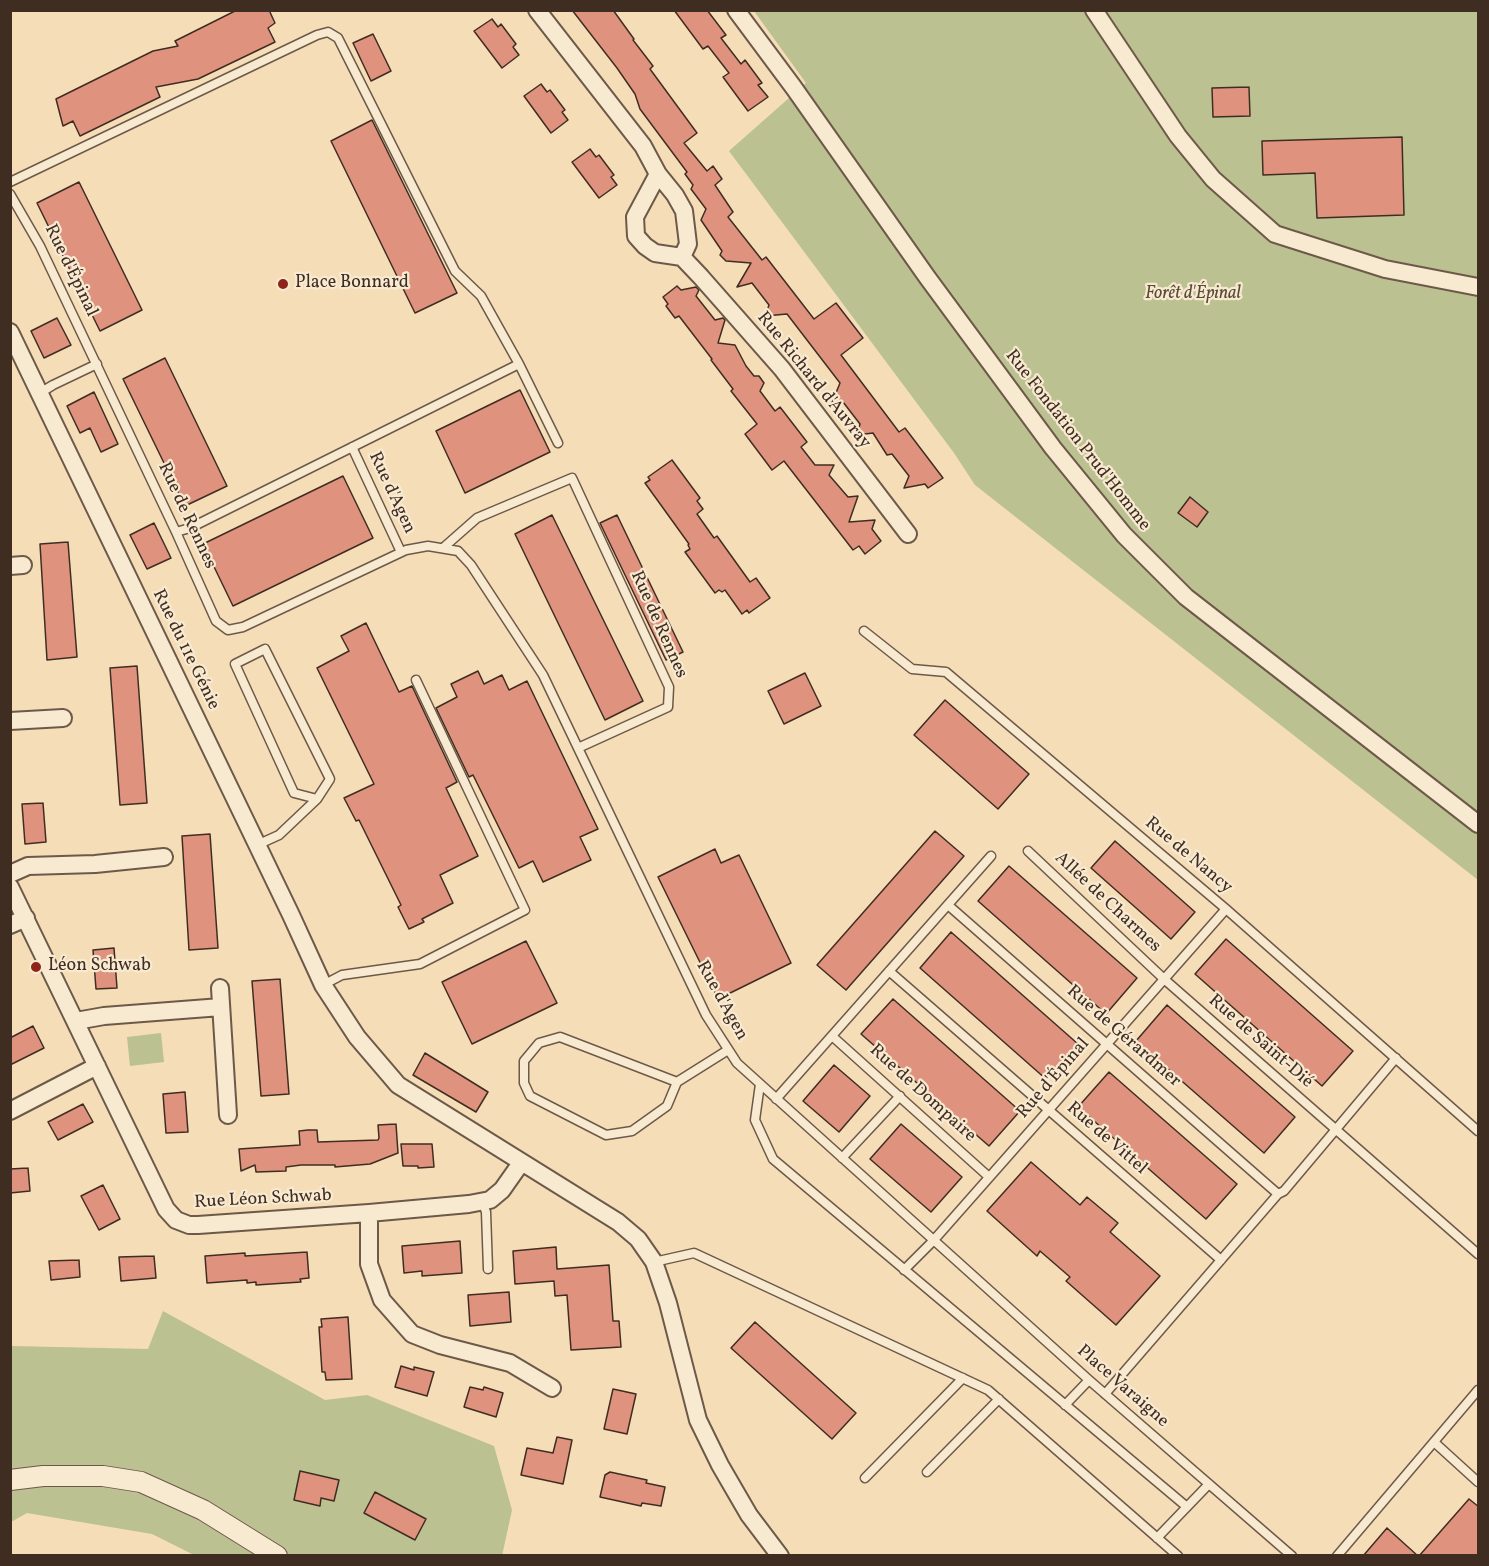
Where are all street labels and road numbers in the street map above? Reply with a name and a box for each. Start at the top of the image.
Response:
street label: Rue d'Épinal [38,221,102,321]
street label: Rue Richard d'Auvray [751,308,875,454]
street label: Rue Fondation Prud'Homme [1000,346,1154,536]
street label: Rue d'Agen [363,449,419,537]
street label: Rue de Rennes [152,459,220,573]
street label: Rue de Rennes [625,568,691,682]
street label: Rue du 11e Génie [147,586,223,714]
street label: Rue de Nancy [1140,813,1236,899]
street label: Allée de Charmes [1049,848,1165,958]
street label: Rue d'Agen [690,957,752,1045]
street label: Rue de Gérardmer [1061,981,1185,1093]
street label: Rue de Saint-Dié [1203,991,1317,1093]
street label: Rue d'Épinal [1013,1034,1095,1124]
street label: Rue de Dompaire [864,1040,980,1148]
street label: Rue de Vittel [1061,1098,1151,1180]
street label: Rue Léon Schwab [194,1186,332,1214]
street label: Place Varaigne [1071,1341,1173,1433]

